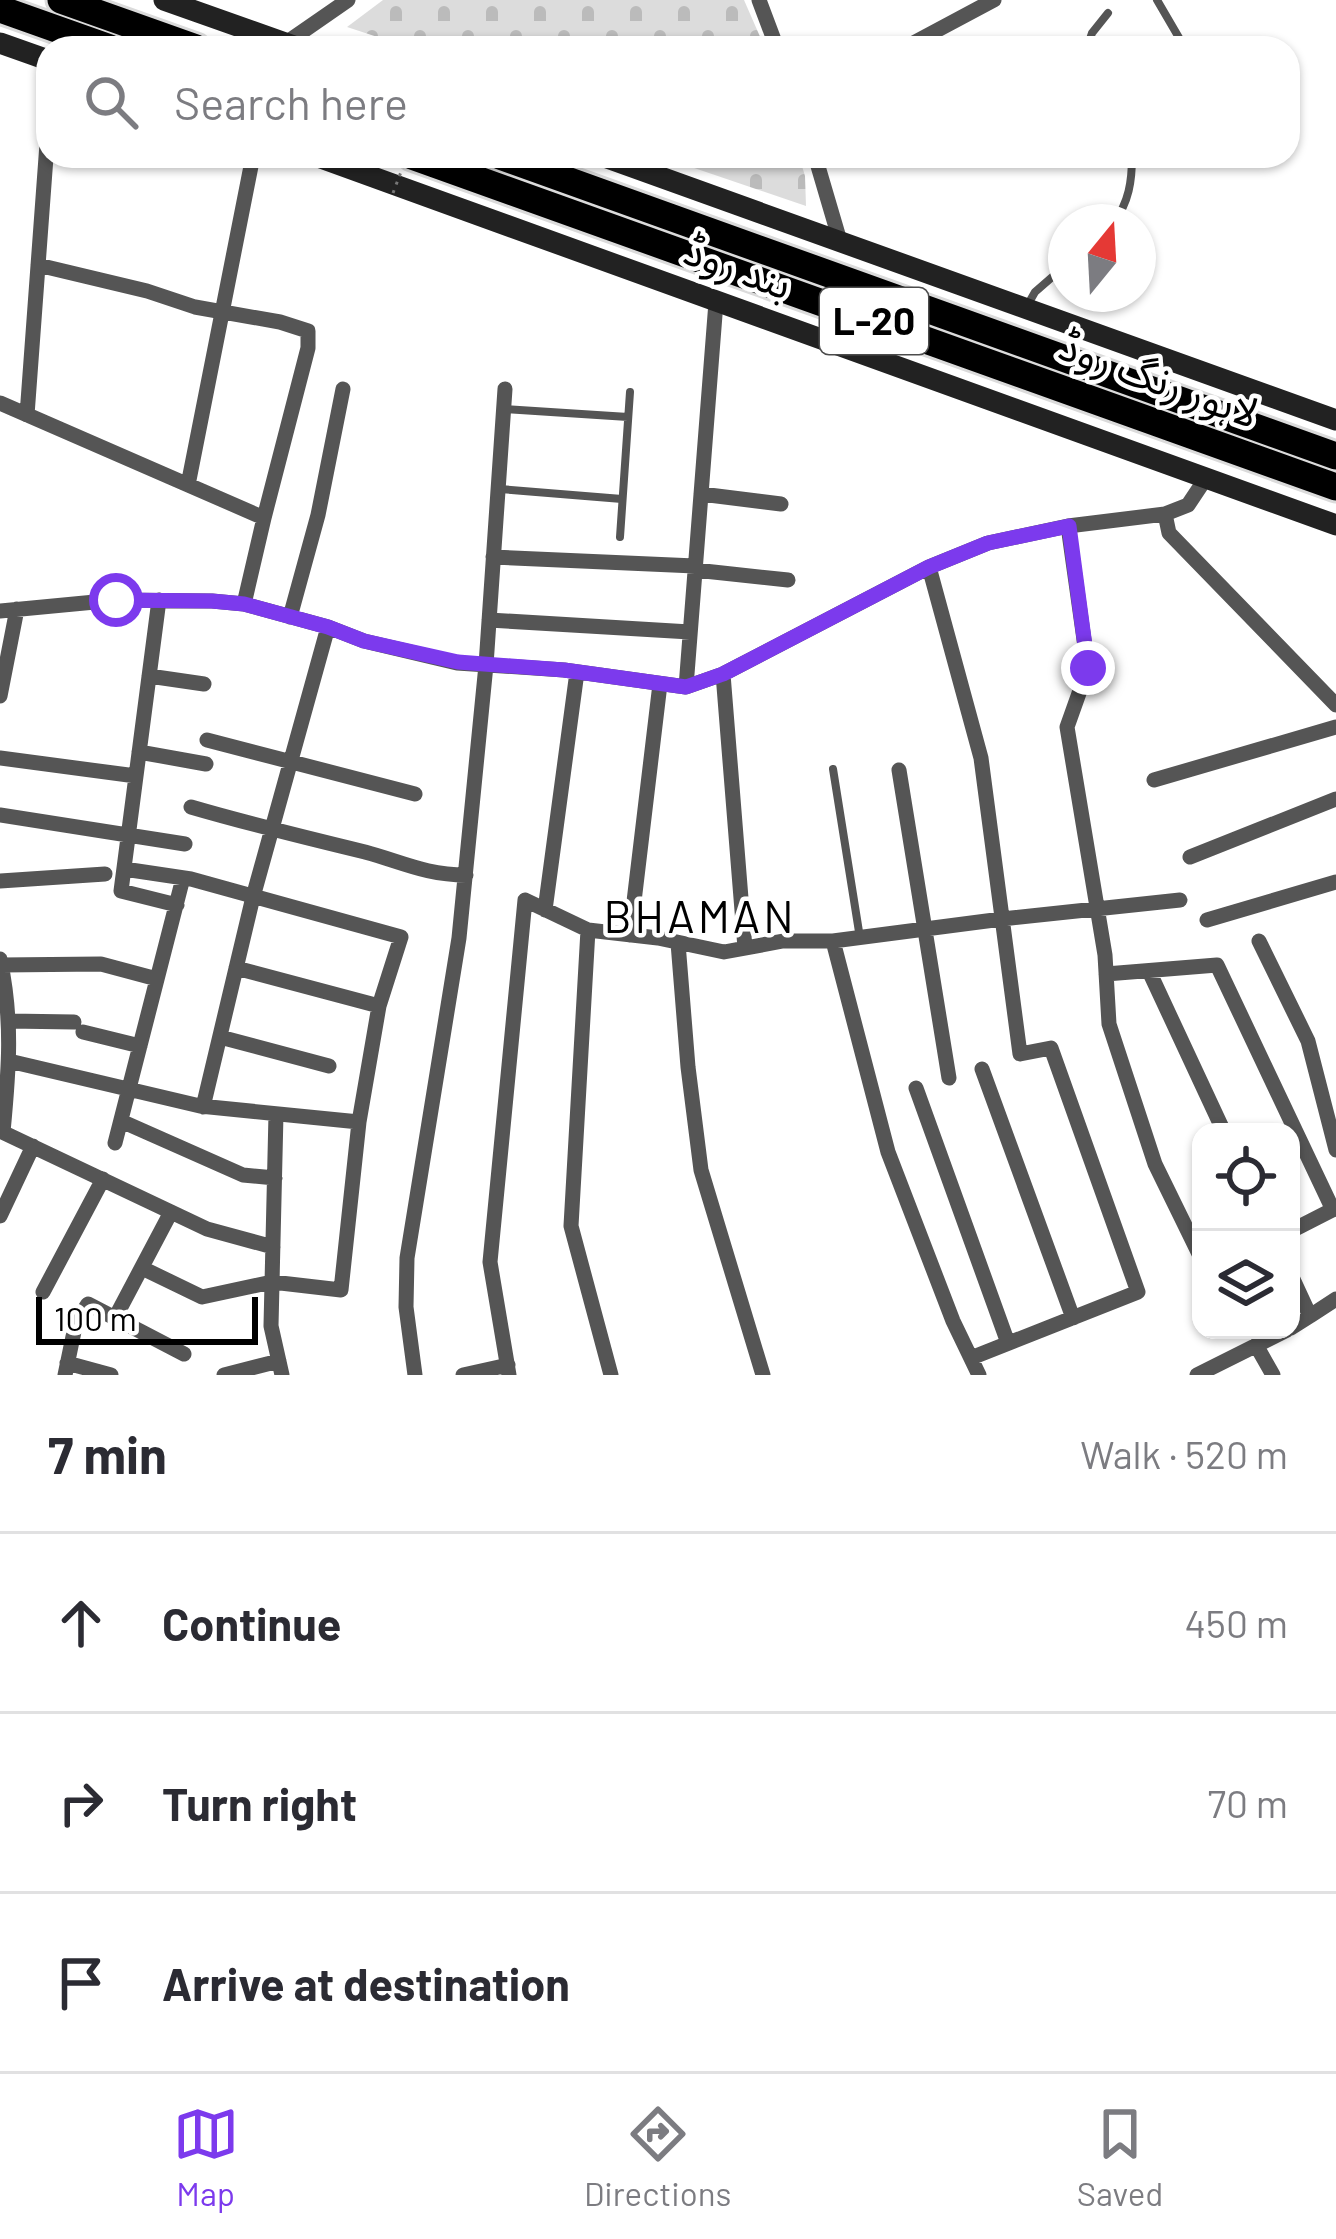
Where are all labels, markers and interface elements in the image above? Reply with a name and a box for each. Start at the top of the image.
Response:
search box [36,36,1300,168]
icon: search [78,69,144,135]
text: Search here [174,75,408,129]
north arrow [1048,204,1156,312]
street label: بند روڈ [677,223,799,309]
road number: L-20 [820,288,928,354]
street label: لاہور رنگ روڈ [1053,318,1266,438]
route start [89,573,143,627]
route end [1061,641,1115,695]
district label: BHAMAN [603,888,797,942]
map controls [1192,1123,1300,1339]
button: locate [1192,1123,1300,1231]
button: layers [1192,1231,1300,1339]
scale bar [36,1291,258,1344]
text: 100 m [54,1298,137,1338]
text: 7 min [48,1423,167,1484]
text: Walk · 520 m [1080,1430,1288,1477]
icon: ahead [48,1590,114,1656]
text: Continue [162,1596,341,1650]
text: 450 m [1184,1599,1288,1646]
icon: right [48,1770,114,1836]
text: Turn right [162,1776,357,1830]
text: 70 m [1207,1779,1288,1826]
icon: arrive [48,1950,114,2016]
text: Arrive at destination [162,1956,570,2010]
tab: Map [173,2101,239,2213]
tab: Directions [584,2101,731,2213]
tab: Saved [1077,2101,1163,2213]

